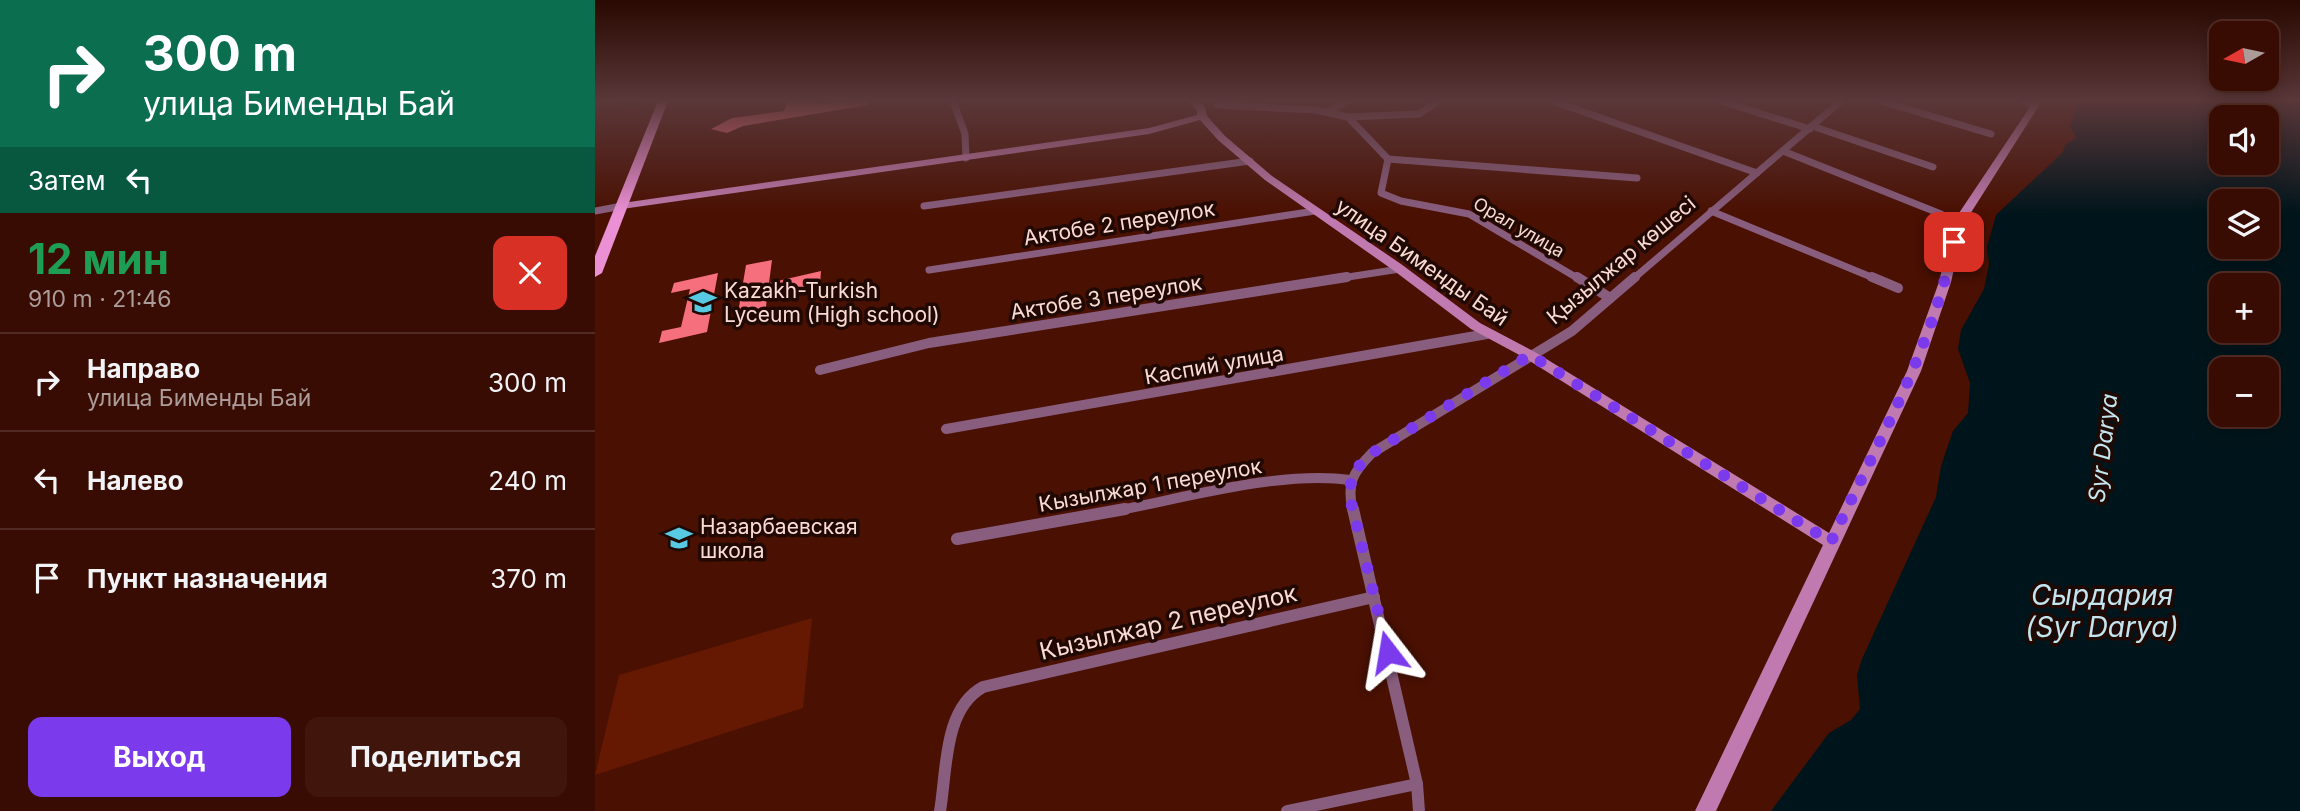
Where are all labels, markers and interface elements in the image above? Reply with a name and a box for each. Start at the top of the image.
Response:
north arrow [2209,21,2279,91]
map controls [2209,21,2279,427]
text: 300 m [143,24,297,83]
icon: right [28,28,119,119]
text: улица Бименды Бай [143,84,455,123]
button: sound [2209,105,2279,175]
icon: left [120,161,158,199]
text: Затем [28,165,106,196]
button: layers [2209,189,2279,259]
street label: Қызылжар көшесі [1542,191,1700,329]
street label: Орал улица [1470,192,1568,262]
street label: улица Бименды Бай [1331,193,1513,331]
street label: Актобе 2 переулок [1022,195,1217,250]
pin [1924,212,1984,272]
icon: arrive [1935,223,1973,261]
text: 12 мин [28,233,169,284]
button: close [493,236,567,310]
street label: Актобе 3 переулок [1008,269,1204,324]
button: + [2209,273,2279,343]
place label: Kazakh-Turkish Lyceum (High school) [724,278,940,327]
text: 910 m · 21:46 [28,285,171,313]
school or university icon: Kazakh-Turkish Lyceum (High school) [688,287,718,317]
street label: Каспий улица [1143,340,1285,390]
text: Направо [87,353,200,384]
button: − [2209,357,2279,427]
icon: right [28,363,66,401]
text: 300 m [488,367,567,398]
text: улица Бименды Бай [87,384,311,412]
water label: Syr Darya [2082,392,2124,504]
street label: Кызылжар 1 переулок [1037,453,1264,517]
icon: left [28,461,66,499]
text: Налево [87,465,184,496]
text: 240 m [488,465,567,496]
place label: Назарбаевская школа [700,514,858,563]
school or university icon: Назарбаевская школа [664,523,694,553]
icon: arrive [28,559,66,597]
text: Пункт назначения [87,563,328,594]
text: 370 m [490,563,567,594]
street label: Кызылжар 2 переулок [1037,578,1299,666]
water label: Сырдария (Syr Darya) [2025,578,2179,644]
position arrow [1351,615,1425,689]
button: Выход [28,717,291,797]
button: Поделиться [305,717,567,797]

